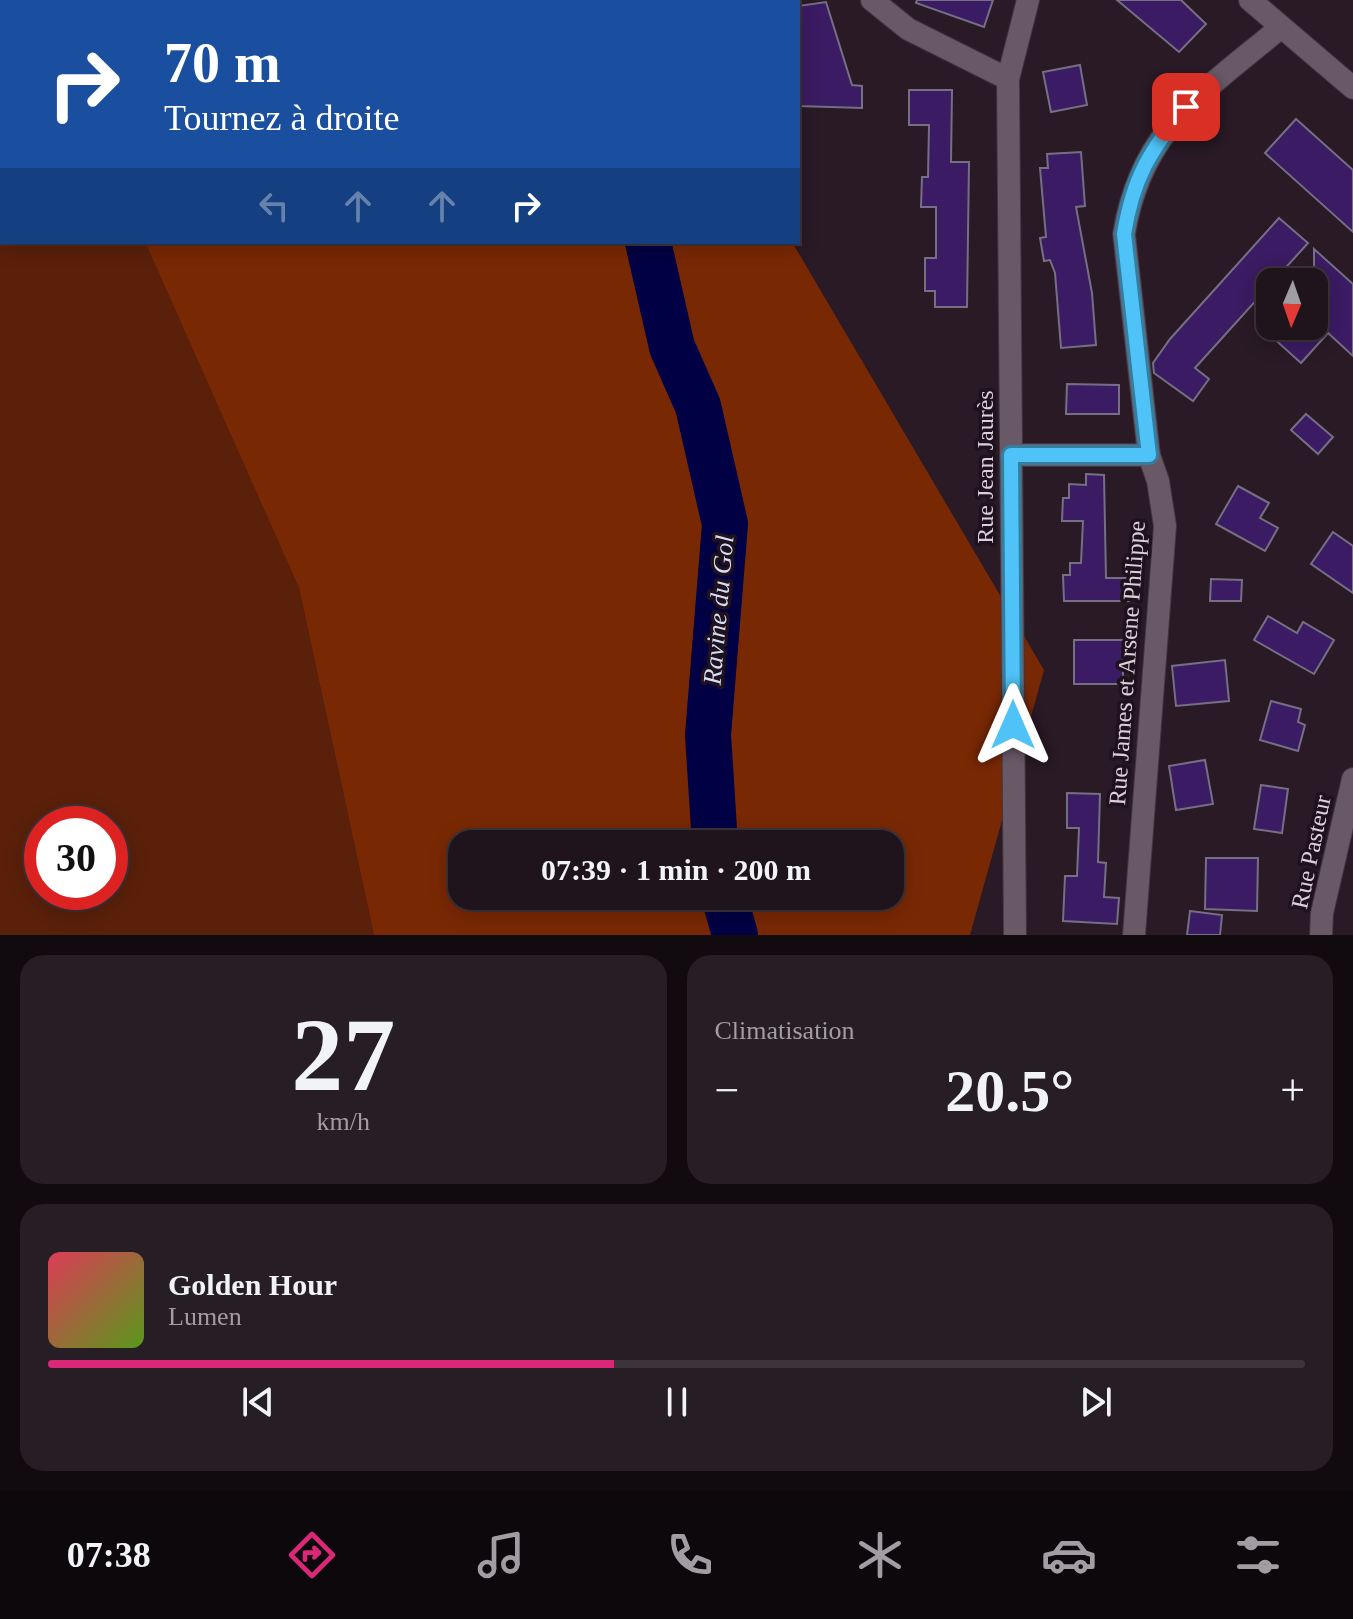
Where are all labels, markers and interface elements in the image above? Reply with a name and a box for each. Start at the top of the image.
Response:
icon: right [32,32,136,136]
text: 70 m [164,32,281,94]
pin [1152,73,1220,141]
icon: arrive [1164,85,1208,129]
text: Tournez à droite [164,98,399,138]
icon: left [252,184,296,228]
icon: ahead [336,184,380,228]
icon: ahead [420,184,464,228]
icon: right [504,184,548,228]
north arrow [1256,268,1328,340]
map controls [1256,268,1328,340]
street label: Rue Jean Jaurès [972,390,998,544]
street label: Rue James et Arsene Philippe [1104,520,1150,806]
water label: Ravine du Gol [697,534,739,687]
position arrow [971,683,1055,767]
street label: Rue Pasteur [1286,793,1336,911]
speed limit sign: 30 [24,806,128,910]
text: 07:39 · 1 min · 200 m [541,853,811,886]
text: 27 [291,997,395,1112]
text: Climatisation [715,1016,855,1045]
text: 20.5° [945,1058,1074,1124]
text: − [715,1066,739,1115]
text: + [1280,1066,1305,1115]
text: km/h [317,1107,370,1136]
text: Golden Hour [168,1268,337,1301]
text: Lumen [168,1302,242,1331]
icon: previous [236,1380,280,1424]
icon: pause [655,1380,699,1424]
icon: next [1074,1380,1118,1424]
icon: directions [284,1527,340,1583]
icon: music [473,1527,529,1583]
icon: phone [662,1527,718,1583]
icon: climate [852,1527,908,1583]
icon: car [1041,1527,1097,1583]
icon: filters [1230,1527,1286,1583]
text: 07:38 [67,1535,151,1575]

